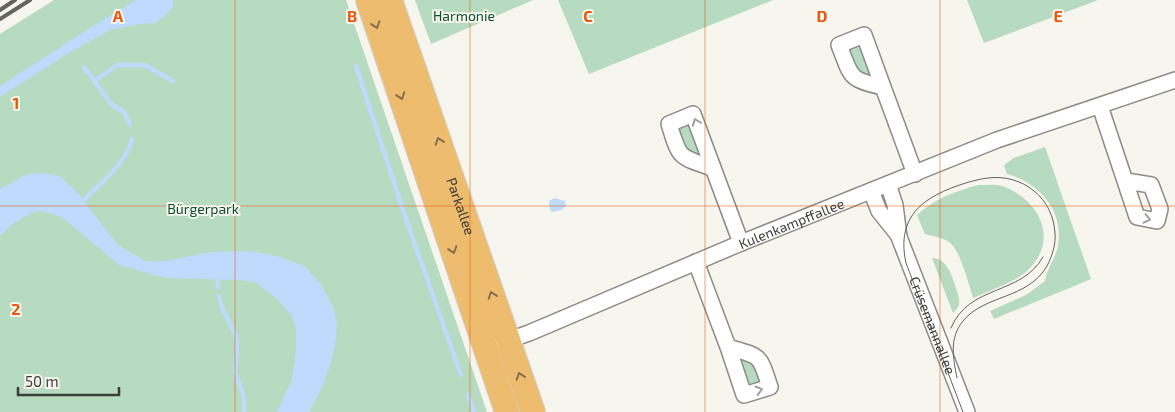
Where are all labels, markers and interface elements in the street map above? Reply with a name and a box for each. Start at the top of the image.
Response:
text: A [113,6,124,25]
text: B [347,6,357,25]
text: C [583,6,593,25]
text: D [817,6,828,25]
text: E [1053,6,1063,25]
park label: Harmonie [433,7,495,24]
one-way arrow [370,20,380,29]
one-way arrow [395,92,405,100]
text: 1 [13,93,19,112]
one-way arrow [691,118,702,127]
one-way arrow [435,137,445,146]
street label: Parkallee [444,175,479,237]
street label: Kulenkampffallee [736,194,846,252]
park label: Bürgerpark [167,200,239,217]
one-way arrow [1143,213,1152,224]
one-way arrow [447,246,457,254]
street label: Crüsemannallee [907,274,960,377]
one-way arrow [488,291,498,299]
text: 2 [11,299,21,318]
scale bar [18,364,119,396]
text: 50 m [25,372,59,390]
one-way arrow [516,373,526,381]
one-way arrow [755,386,763,396]

